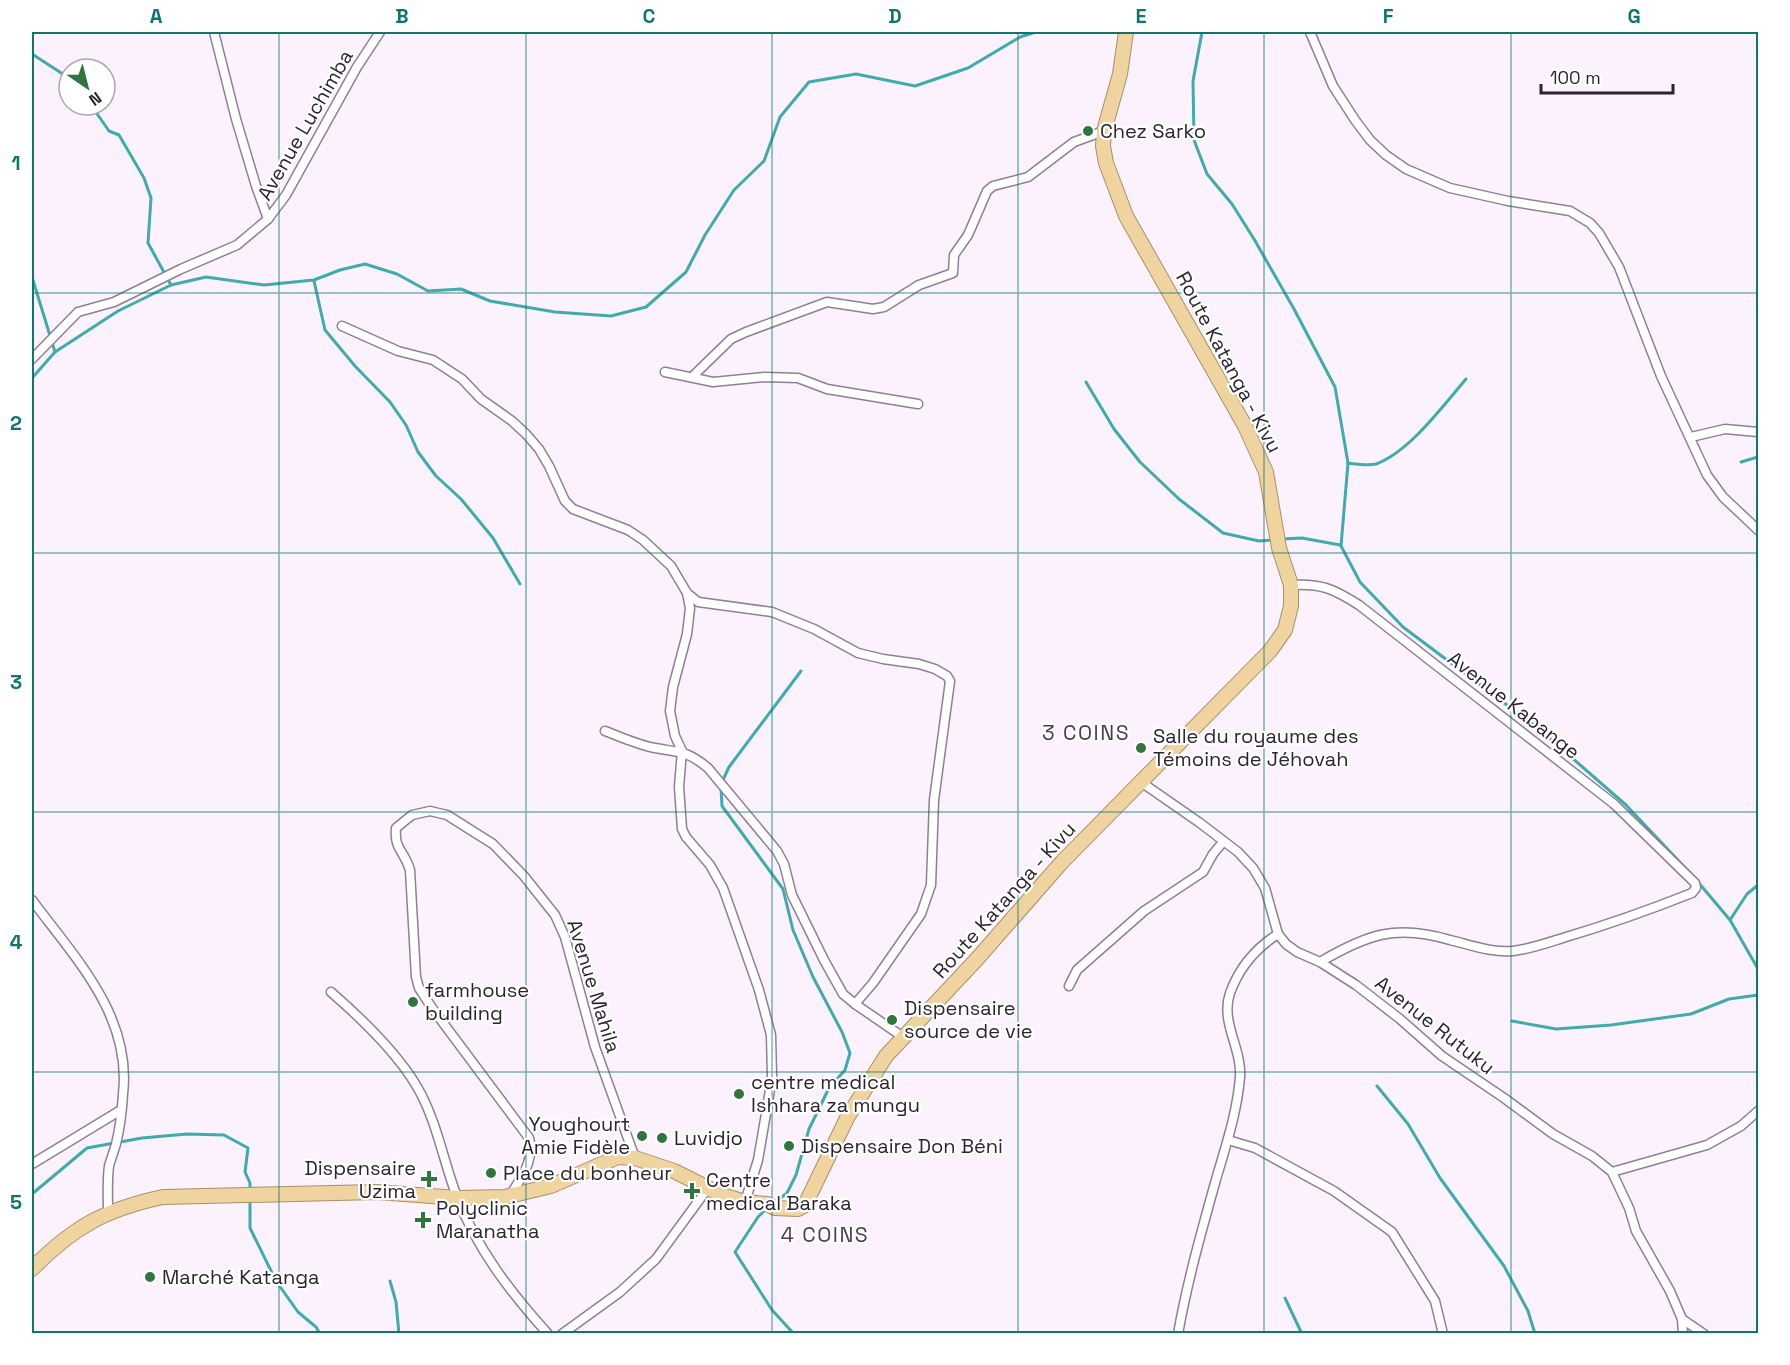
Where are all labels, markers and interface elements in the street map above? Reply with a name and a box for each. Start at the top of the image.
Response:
text: A [150,3,163,29]
text: B [395,3,409,29]
text: C [643,3,656,29]
text: D [888,3,902,29]
text: E [1135,3,1147,29]
text: F [1383,3,1394,29]
text: G [1627,3,1641,29]
street label: Avenue Luchimba [251,45,359,205]
north arrow [57,57,117,117]
scale bar [1541,57,1673,95]
text: 100 m [1550,66,1601,89]
text: N [85,87,106,111]
place label: Chez Sarko [1100,118,1206,144]
marker: Chez Sarko [1081,124,1095,138]
text: 1 [11,150,21,176]
street label: Route Katanga - Kivu [1170,267,1288,457]
text: 2 [10,410,22,436]
street label: Avenue Kabange [1443,645,1585,765]
text: 3 [10,669,22,695]
district label: 3 COINS [1042,719,1130,746]
place label: Salle du royaume des Témoins de Jéhovah [1153,723,1359,772]
marker: Salle du royaume des Témoins de Jéhovah [1134,741,1148,755]
street label: Route Katanga - Kivu [927,816,1081,984]
street label: Avenue Mahila [561,916,627,1056]
text: 4 [10,929,23,955]
street label: Avenue Rutuku [1370,970,1500,1080]
place label: farmhouse building [425,977,529,1026]
marker: farmhouse building [406,995,420,1009]
place label: Dispensaire source de vie [904,995,1033,1044]
marker: Dispensaire source de vie [885,1013,899,1027]
place label: centre medical Ishhara za mungu [751,1069,920,1118]
marker: centre medical Ishhara za mungu [732,1087,746,1101]
place label: Youghourt Amie Fidèle [521,1111,630,1160]
place label: Luvidjo [674,1125,743,1151]
marker: Youghourt Amie Fidèle [635,1129,649,1143]
marker: Luvidjo [655,1131,669,1145]
place label: Dispensaire Don Béni [801,1133,1003,1159]
marker: Dispensaire Don Béni [782,1139,796,1153]
place label: Dispensaire Uzima [304,1155,416,1204]
place label: Place du bonheur [503,1160,672,1186]
marker: Place du bonheur [484,1166,498,1180]
place label: Centre medical Baraka [706,1167,852,1216]
marker: Dispensaire Uzima [420,1170,438,1188]
marker: Centre medical Baraka [683,1182,701,1200]
text: 5 [10,1189,22,1215]
place label: Polyclinic Maranatha [436,1195,540,1244]
marker: Polyclinic Maranatha [414,1211,432,1229]
district label: 4 COINS [781,1221,869,1248]
place label: Marché Katanga [162,1264,320,1290]
marker: Marché Katanga [143,1270,157,1284]

